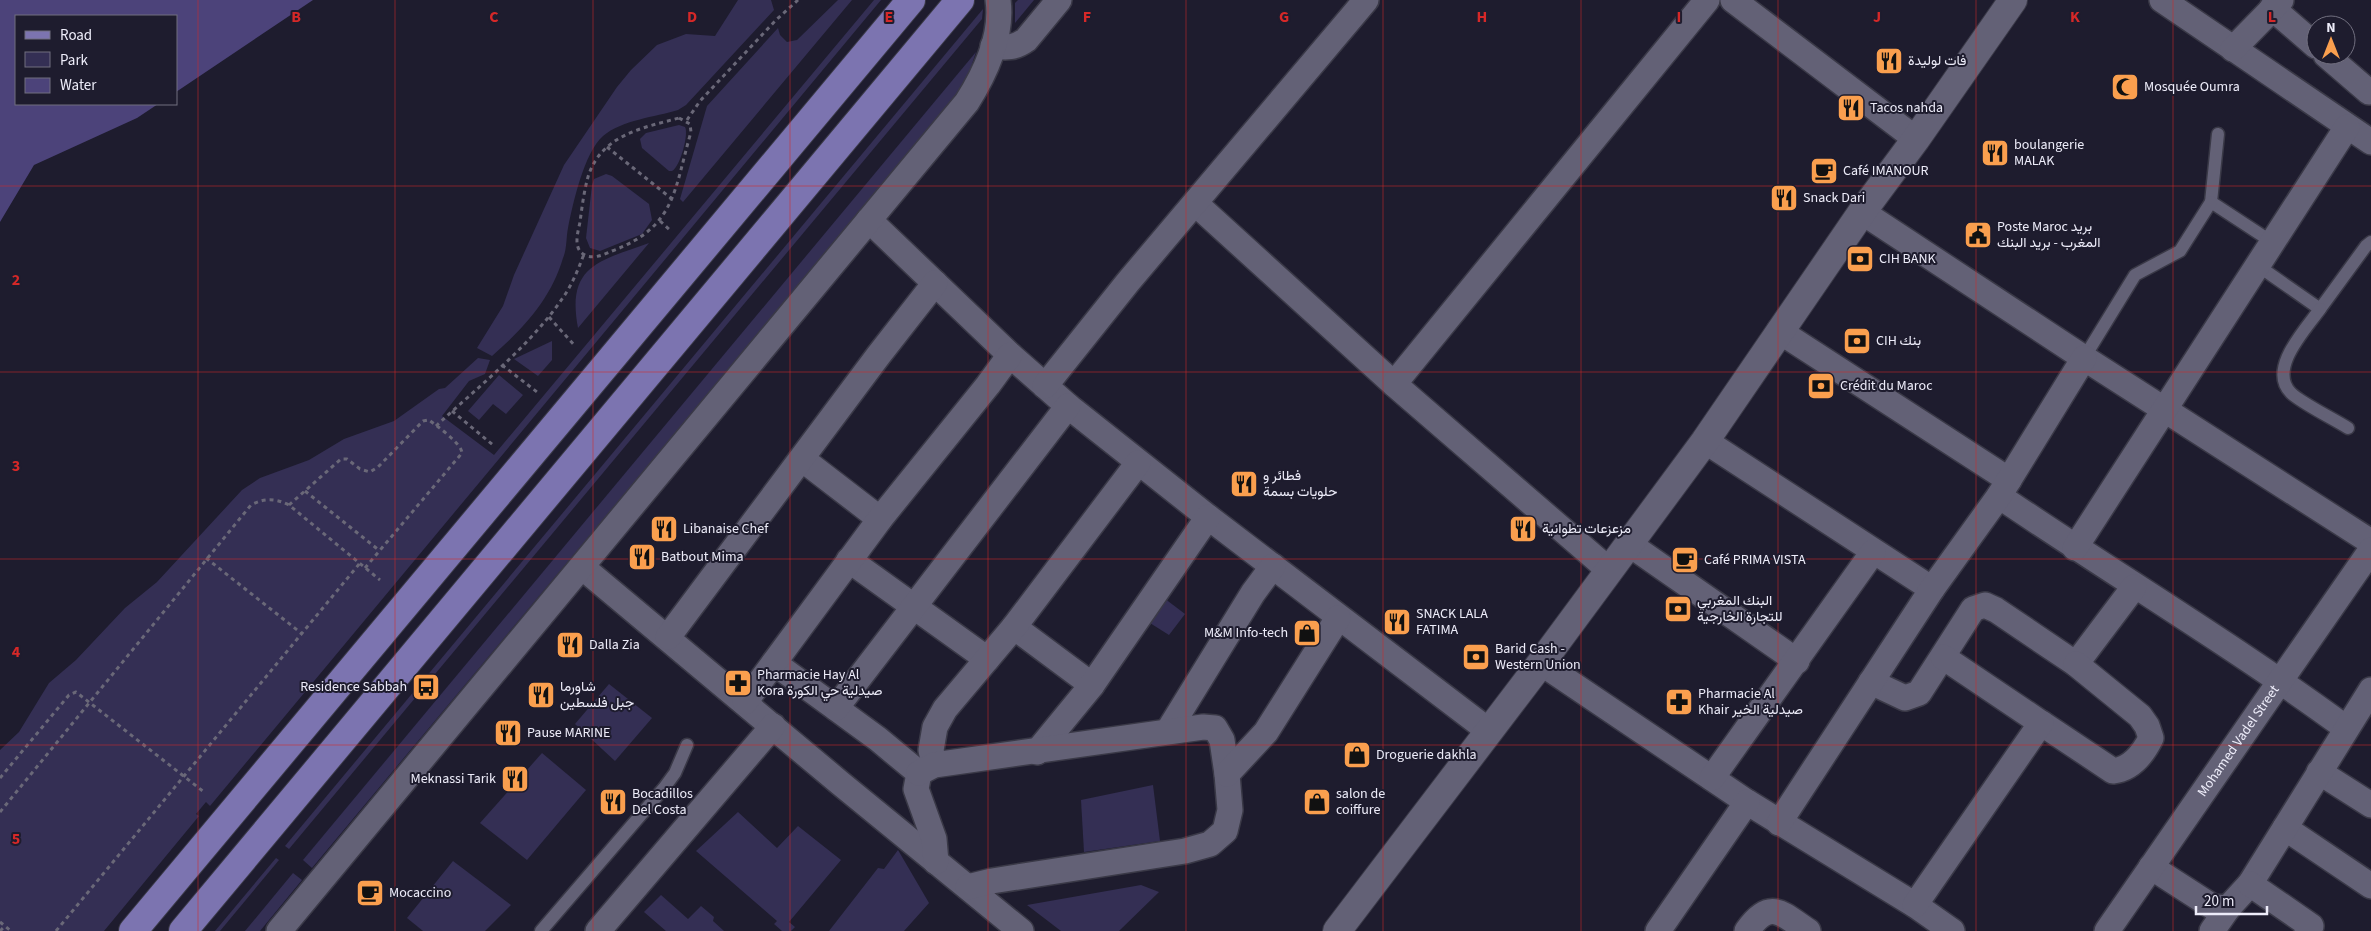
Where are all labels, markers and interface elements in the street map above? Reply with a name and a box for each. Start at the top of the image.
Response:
text: B [291,6,301,28]
text: C [489,6,499,28]
text: D [687,6,697,28]
text: E [885,6,893,28]
text: F [1083,6,1091,28]
text: G [1279,6,1289,28]
text: H [1477,6,1487,28]
text: I [1677,6,1681,28]
text: J [1873,6,1881,28]
text: K [2070,6,2080,28]
text: L [2268,6,2276,28]
legend [15,15,178,105]
north arrow [2306,15,2356,65]
text: N [2326,18,2336,38]
text: Road [60,25,92,46]
restaurant icon: فات لوليدة [1874,46,1904,76]
text: Park [60,50,89,71]
place label: فات لوليدة [1908,51,1966,71]
mosque icon: Mosquée Oumra [2110,72,2140,102]
text: Water [60,75,97,96]
place label: Mosquée Oumra [2144,77,2240,97]
restaurant icon: Tacos nahda [1836,93,1866,123]
place label: Tacos nahda [1870,98,1943,118]
place label: boulangerie MALAK [2014,135,2084,171]
restaurant icon: boulangerie MALAK [1980,138,2010,168]
cafe icon: Café IMANOUR [1809,156,1839,186]
place label: Café IMANOUR [1843,161,1929,181]
restaurant icon: Snack Dari [1769,183,1799,213]
place label: Snack Dari [1803,188,1865,208]
place label: Poste Maroc بريد المغرب - بريد البنك [1997,217,2101,253]
public building icon: Poste Maroc بريد المغرب - بريد البنك [1963,220,1993,250]
bank icon: CIH BANK [1845,244,1875,274]
place label: CIH BANK [1879,249,1936,269]
text: 2 [12,269,20,291]
bank icon: CIH بنك [1842,326,1872,356]
place label: CIH بنك [1876,331,1921,351]
bank icon: Crédit du Maroc [1806,371,1836,401]
place label: Crédit du Maroc [1840,376,1933,396]
text: 3 [12,455,20,477]
place label: فطائر و حلويات بسمة [1263,466,1337,502]
restaurant icon: فطائر و حلويات بسمة [1229,469,1259,499]
restaurant icon: Libanaise Chef [649,514,679,544]
restaurant icon: مزعزعات تطوانية [1508,514,1538,544]
place label: Libanaise Chef [683,519,769,539]
place label: مزعزعات تطوانية [1542,519,1631,539]
restaurant icon: Batbout Mima [627,542,657,572]
cafe icon: Café PRIMA VISTA [1670,545,1700,575]
place label: Batbout Mima [661,547,744,567]
place label: Café PRIMA VISTA [1704,550,1806,570]
place label: البنك المغربي للتجارة الخارجية [1697,591,1783,627]
bank icon: البنك المغربي للتجارة الخارجية [1663,594,1693,624]
place label: SNACK LALA FATIMA [1416,604,1488,640]
restaurant icon: SNACK LALA FATIMA [1382,607,1412,637]
shop icon: M&M Info-tech [1292,618,1322,648]
place label: M&M Info-tech [1204,623,1288,643]
restaurant icon: Dalla Zia [555,630,585,660]
place label: Dalla Zia [589,635,640,655]
place label: Barid Cash - Western Union [1495,639,1581,675]
text: 4 [12,641,21,663]
bank icon: Barid Cash - Western Union [1461,642,1491,672]
place label: Pharmacie Hay Al Kora صيدلية حي الكورة [757,665,883,702]
pharmacy icon: Pharmacie Hay Al Kora صيدلية حي الكورة [723,668,753,698]
bus stop icon: Residence Sabbah [411,672,441,702]
place label: Residence Sabbah [300,677,407,697]
place label: شاورما جبل فلسطين [560,677,634,713]
restaurant icon: شاورما جبل فلسطين [526,680,556,710]
street label: Mohamed Vadel Street [2193,681,2284,801]
place label: Pharmacie Al Khair صيدلية الخير [1698,684,1803,720]
pharmacy icon: Pharmacie Al Khair صيدلية الخير [1664,687,1694,717]
restaurant icon: Pause MARINE [493,718,523,748]
place label: Pause MARINE [527,723,610,743]
shop icon: Droguerie dakhla [1342,740,1372,770]
place label: Droguerie dakhla [1376,745,1477,765]
restaurant icon: Meknassi Tarik [500,764,530,794]
place label: Meknassi Tarik [410,769,496,789]
place label: Bocadillos Del Costa [632,784,693,820]
place label: salon de coiffure [1336,784,1385,820]
restaurant icon: Bocadillos Del Costa [598,787,628,817]
shop icon: salon de coiffure [1302,787,1332,817]
text: 5 [12,828,20,850]
cafe icon: Mocaccino [355,878,385,908]
place label: Mocaccino [389,883,451,903]
scale bar [2196,884,2267,916]
text: 20 m [2204,891,2234,912]

